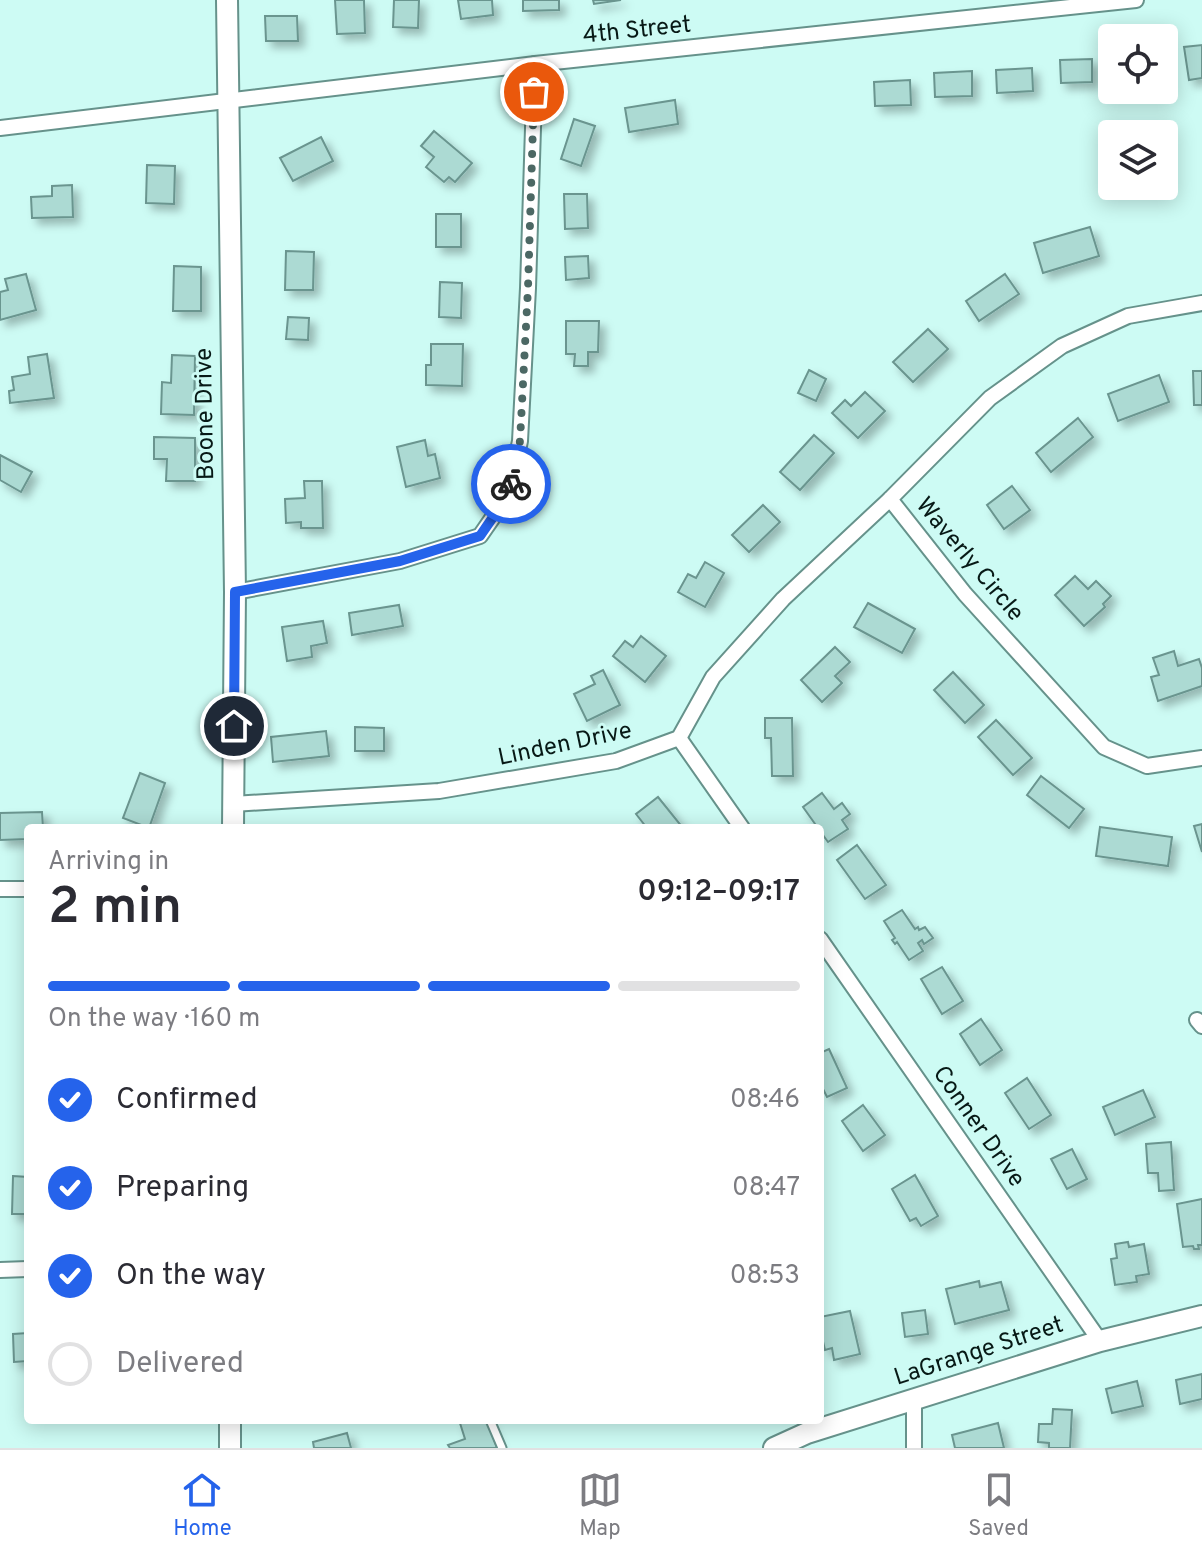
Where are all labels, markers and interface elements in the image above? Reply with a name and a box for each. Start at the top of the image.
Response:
street label: 4th Street [581,10,693,52]
map controls [1098,24,1178,200]
button: locate [1098,24,1178,104]
pin [500,58,568,126]
icon: bag [512,70,556,114]
button: layers [1098,120,1178,200]
street label: Boone Drive [190,348,222,480]
courier [471,444,551,524]
icon: bike [489,462,533,506]
street label: Waverly Circle [908,492,1030,628]
pin [200,692,268,760]
icon: home [212,704,256,748]
street label: Linden Drive [495,716,635,774]
text: Arriving in [48,846,169,879]
text: 09:12–09:17 [637,874,800,911]
text: 2 min [48,876,182,942]
text: On the way · 160 m [48,1003,260,1036]
street label: Conner Drive [925,1060,1031,1194]
icon: check [48,1078,92,1122]
text: Confirmed [116,1082,258,1119]
text: 08:46 [730,1084,800,1117]
icon: check [48,1166,92,1210]
text: Preparing [116,1170,249,1207]
text: 08:47 [732,1172,800,1205]
icon: check [48,1254,92,1298]
text: On the way [116,1258,266,1295]
text: 08:53 [730,1260,800,1293]
street label: LaGrange Street [891,1311,1067,1393]
text: Delivered [116,1346,244,1383]
tab: Home [173,1468,232,1543]
tab: Map [578,1468,622,1543]
tab: Saved [968,1468,1029,1543]

